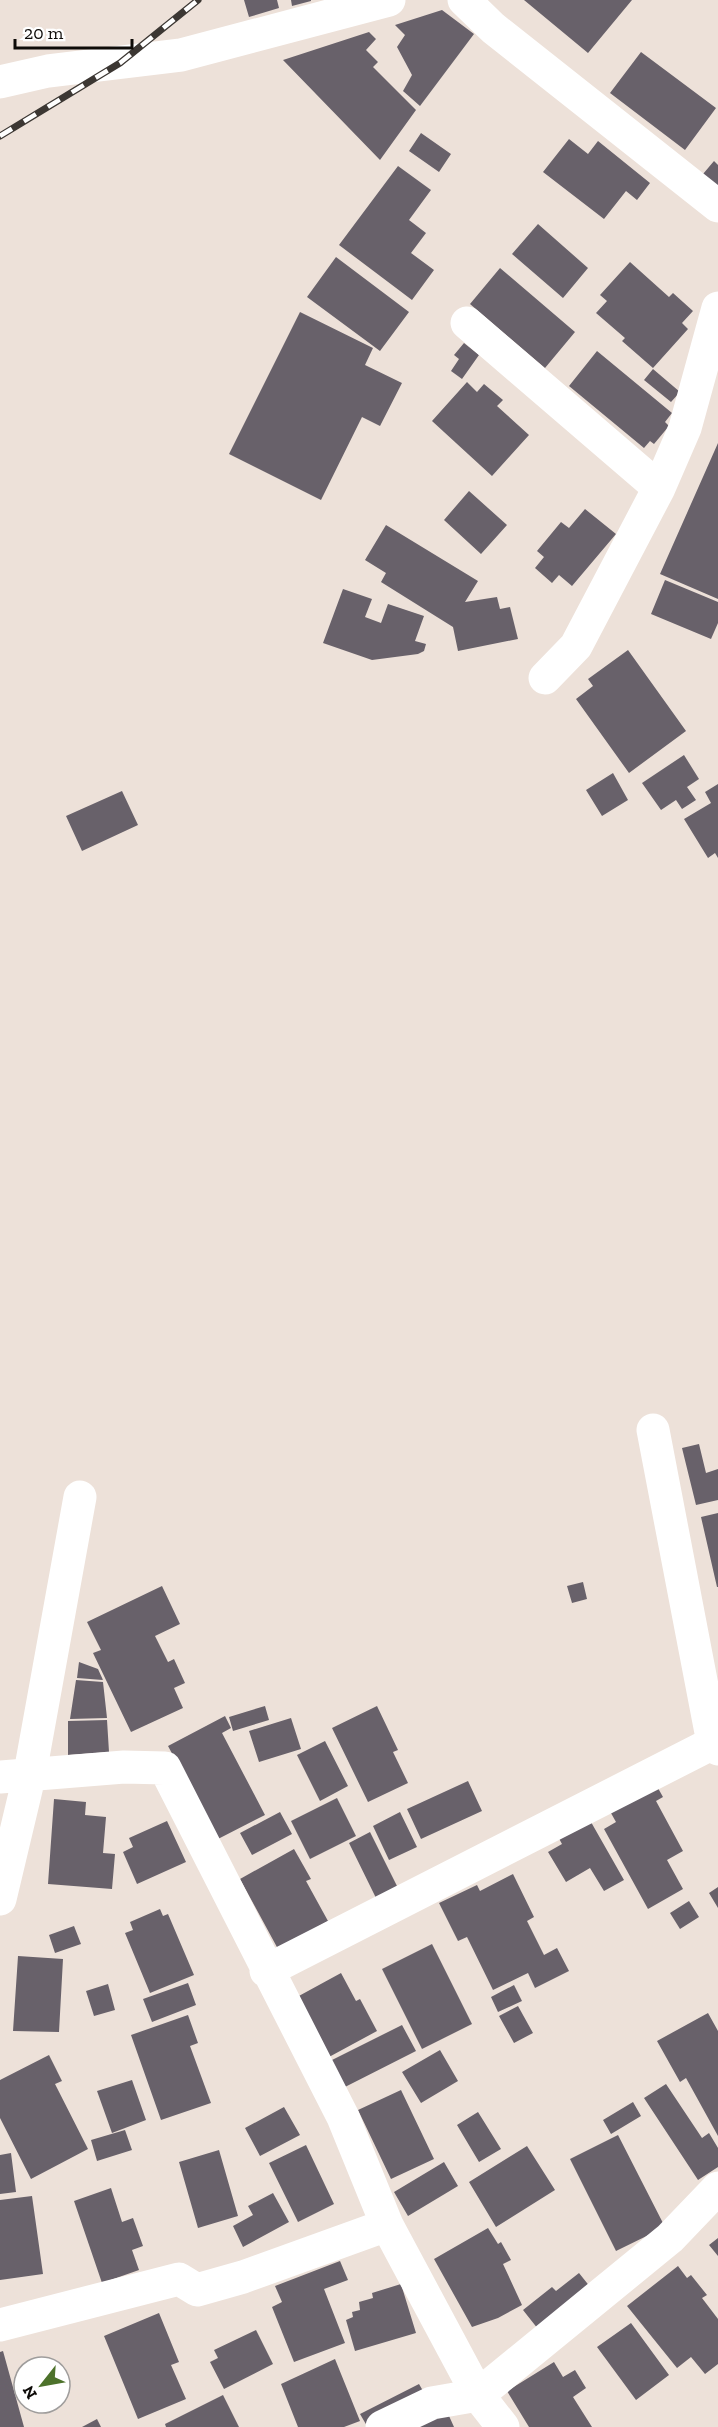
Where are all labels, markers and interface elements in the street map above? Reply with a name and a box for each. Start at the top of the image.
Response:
scale bar [15,12,132,50]
text: 20 m [24,22,64,44]
north arrow [12,2355,72,2415]
text: N [18,2382,41,2403]

